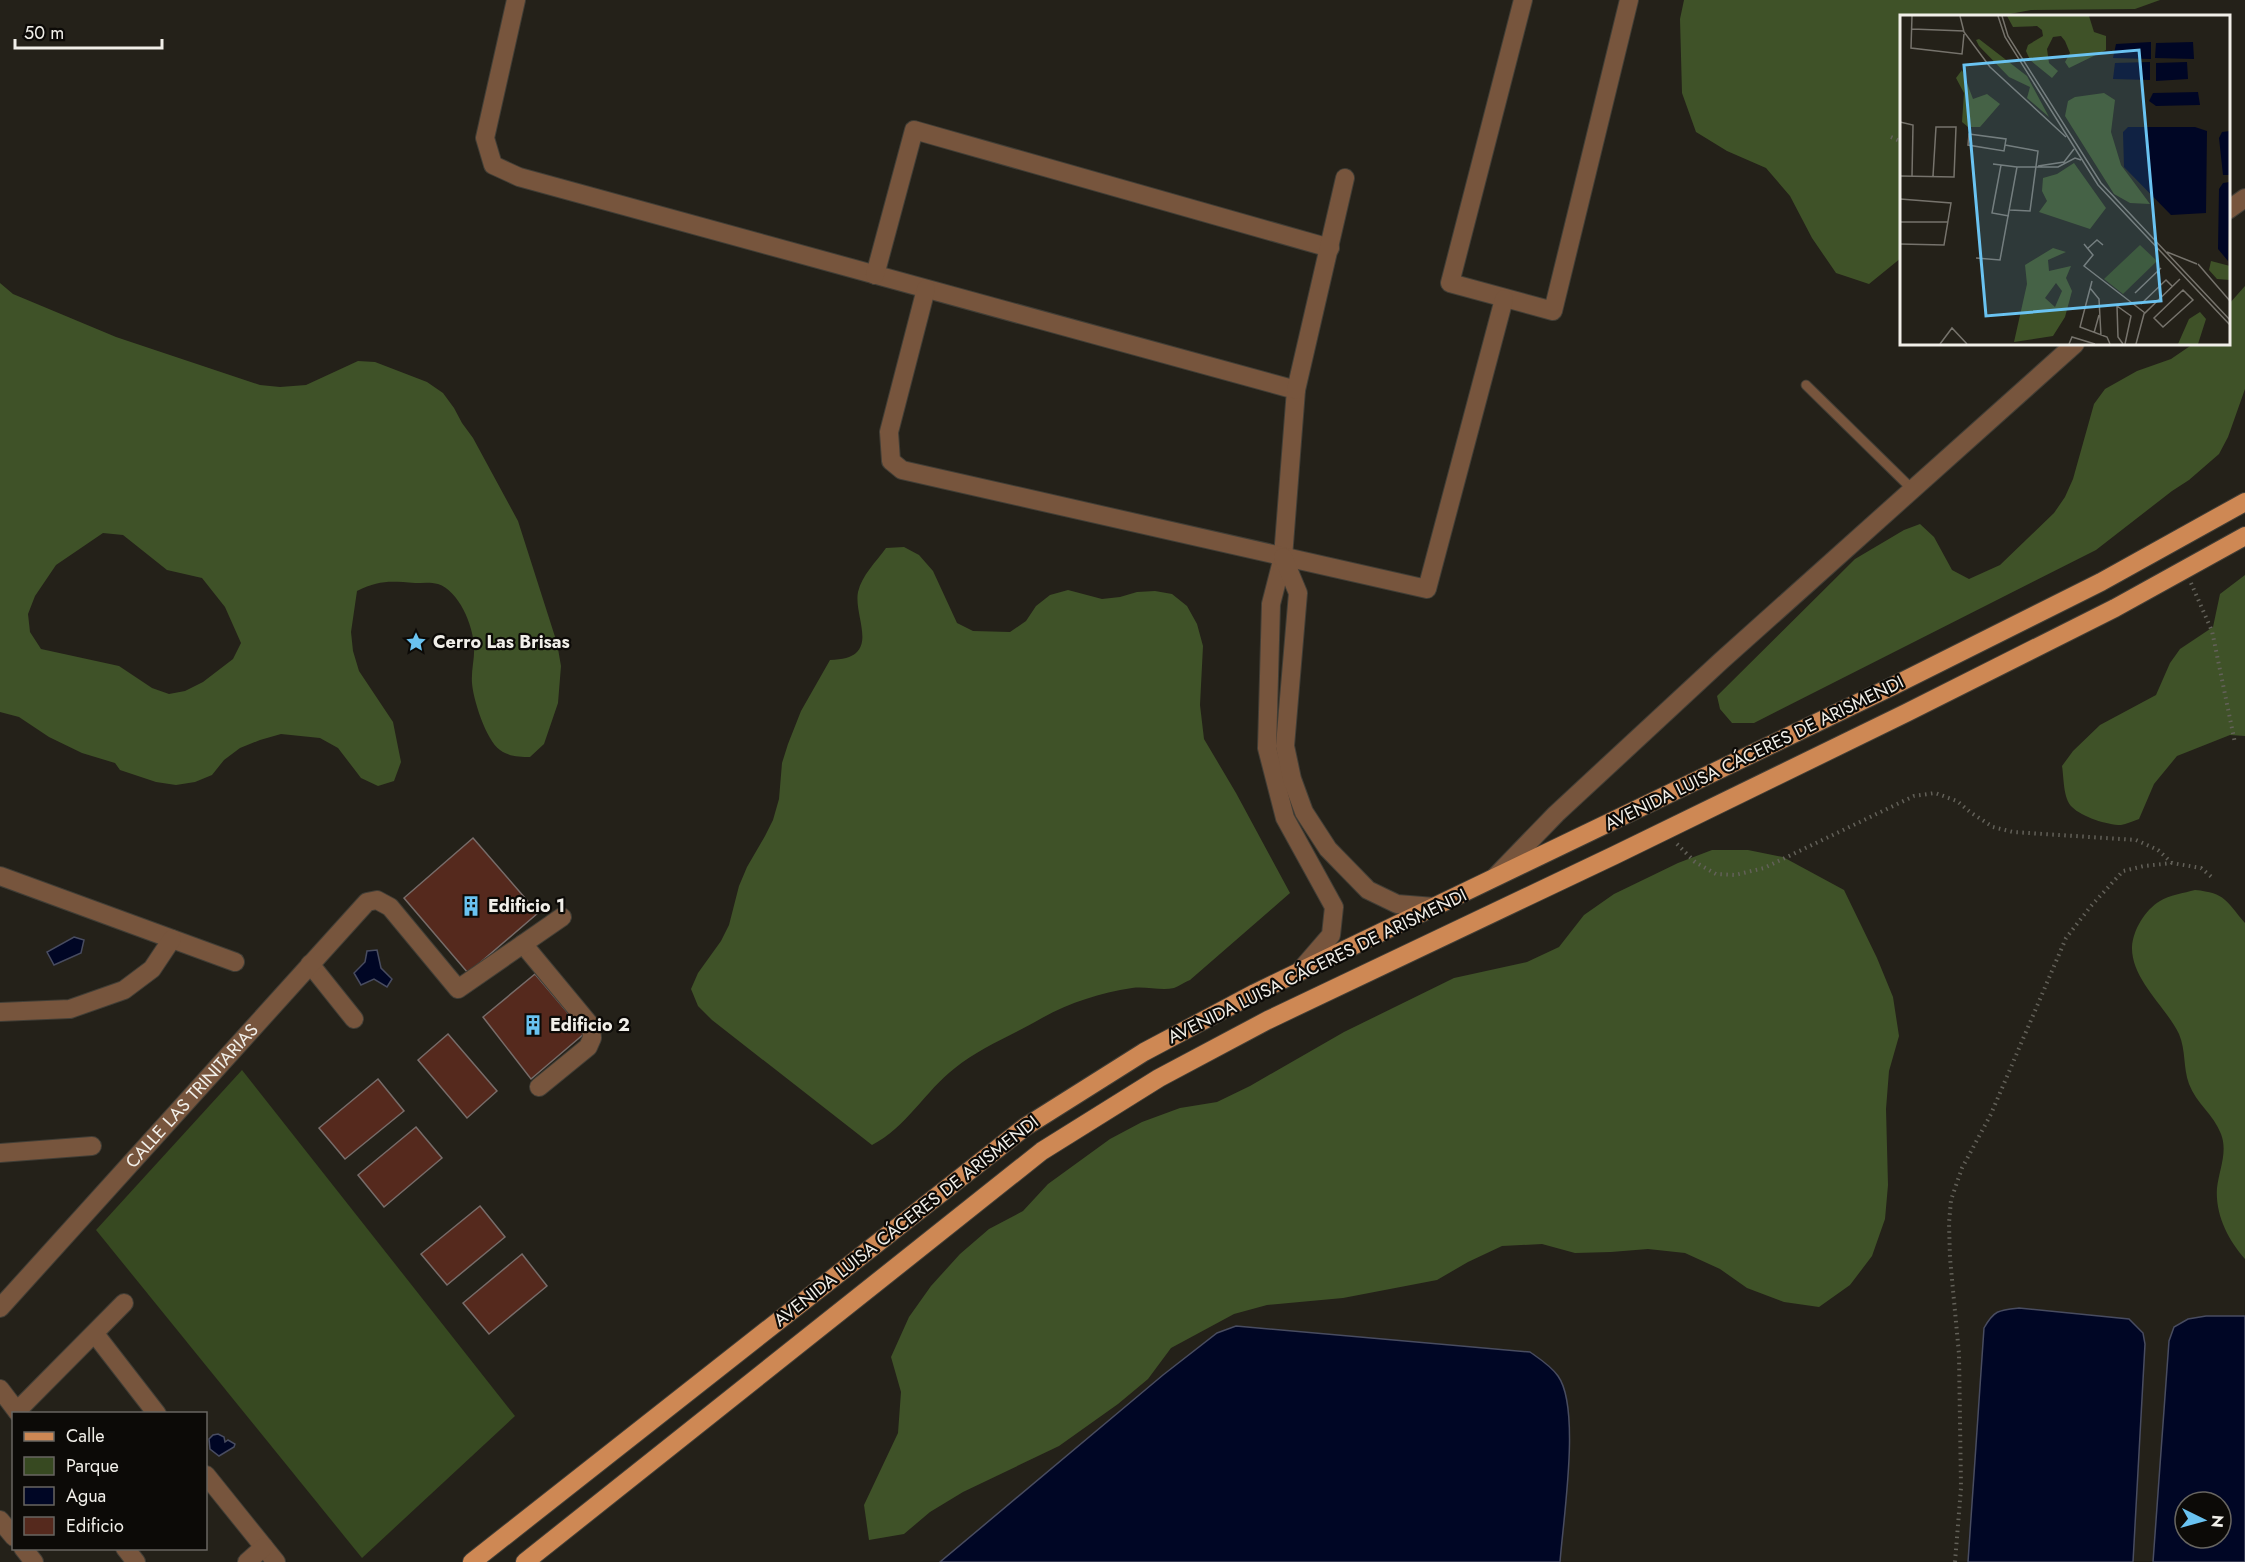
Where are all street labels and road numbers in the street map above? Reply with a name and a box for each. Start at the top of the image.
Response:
street label: AVENIDA LUISA CÁCERES DE ARISMENDI [1600,669,1908,837]
street label: AVENIDA LUISA CÁCERES DE ARISMENDI [1163,882,1471,1050]
street label: CALLE LAS TRINITARIAS [119,1018,264,1174]
street label: AVENIDA LUISA CÁCERES DE ARISMENDI [768,1109,1044,1333]

